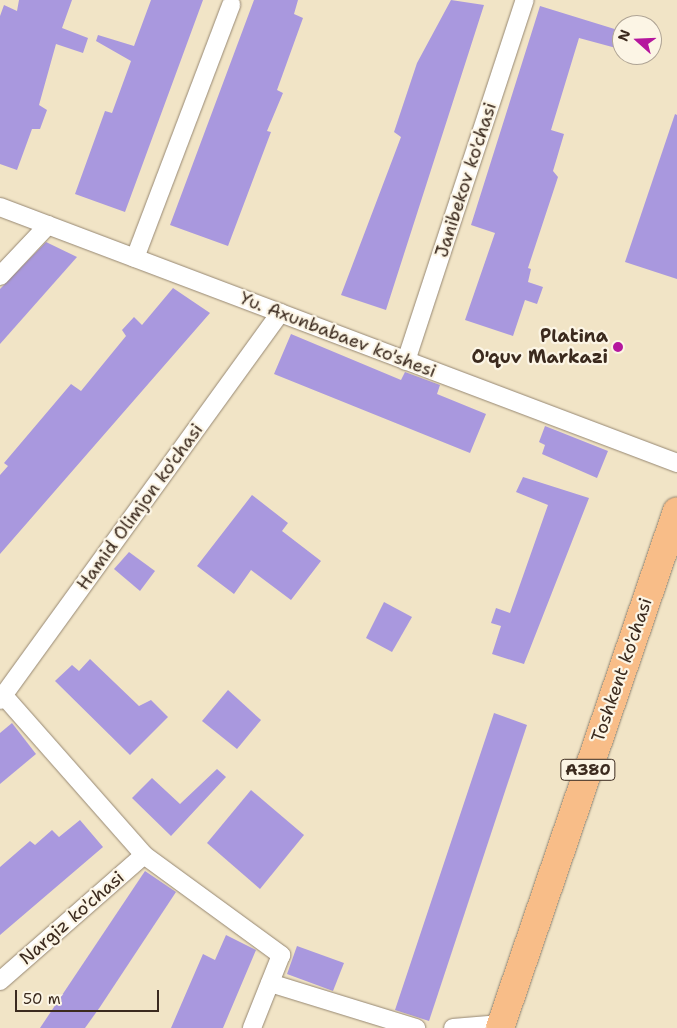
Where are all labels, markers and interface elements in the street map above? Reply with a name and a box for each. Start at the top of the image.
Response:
north arrow [612,15,662,65]
text: N [613,27,634,44]
street label: Janibekov ko'chasi [431,100,501,260]
street label: Yu. Axunbabaev ko'shesi [237,288,439,382]
place label: Platina O'quv Markazi [472,326,608,368]
marker: Platina O'quv Markazi [612,341,624,353]
street label: Hamid Olimjon ko'chasi [72,420,208,594]
street label: Toshkent ko'chasi [587,595,657,745]
road number: A380 [559,756,617,784]
street label: Nargiz ko'chasi [15,867,129,969]
scale bar [18,980,161,1012]
text: 50 m [23,989,61,1009]

